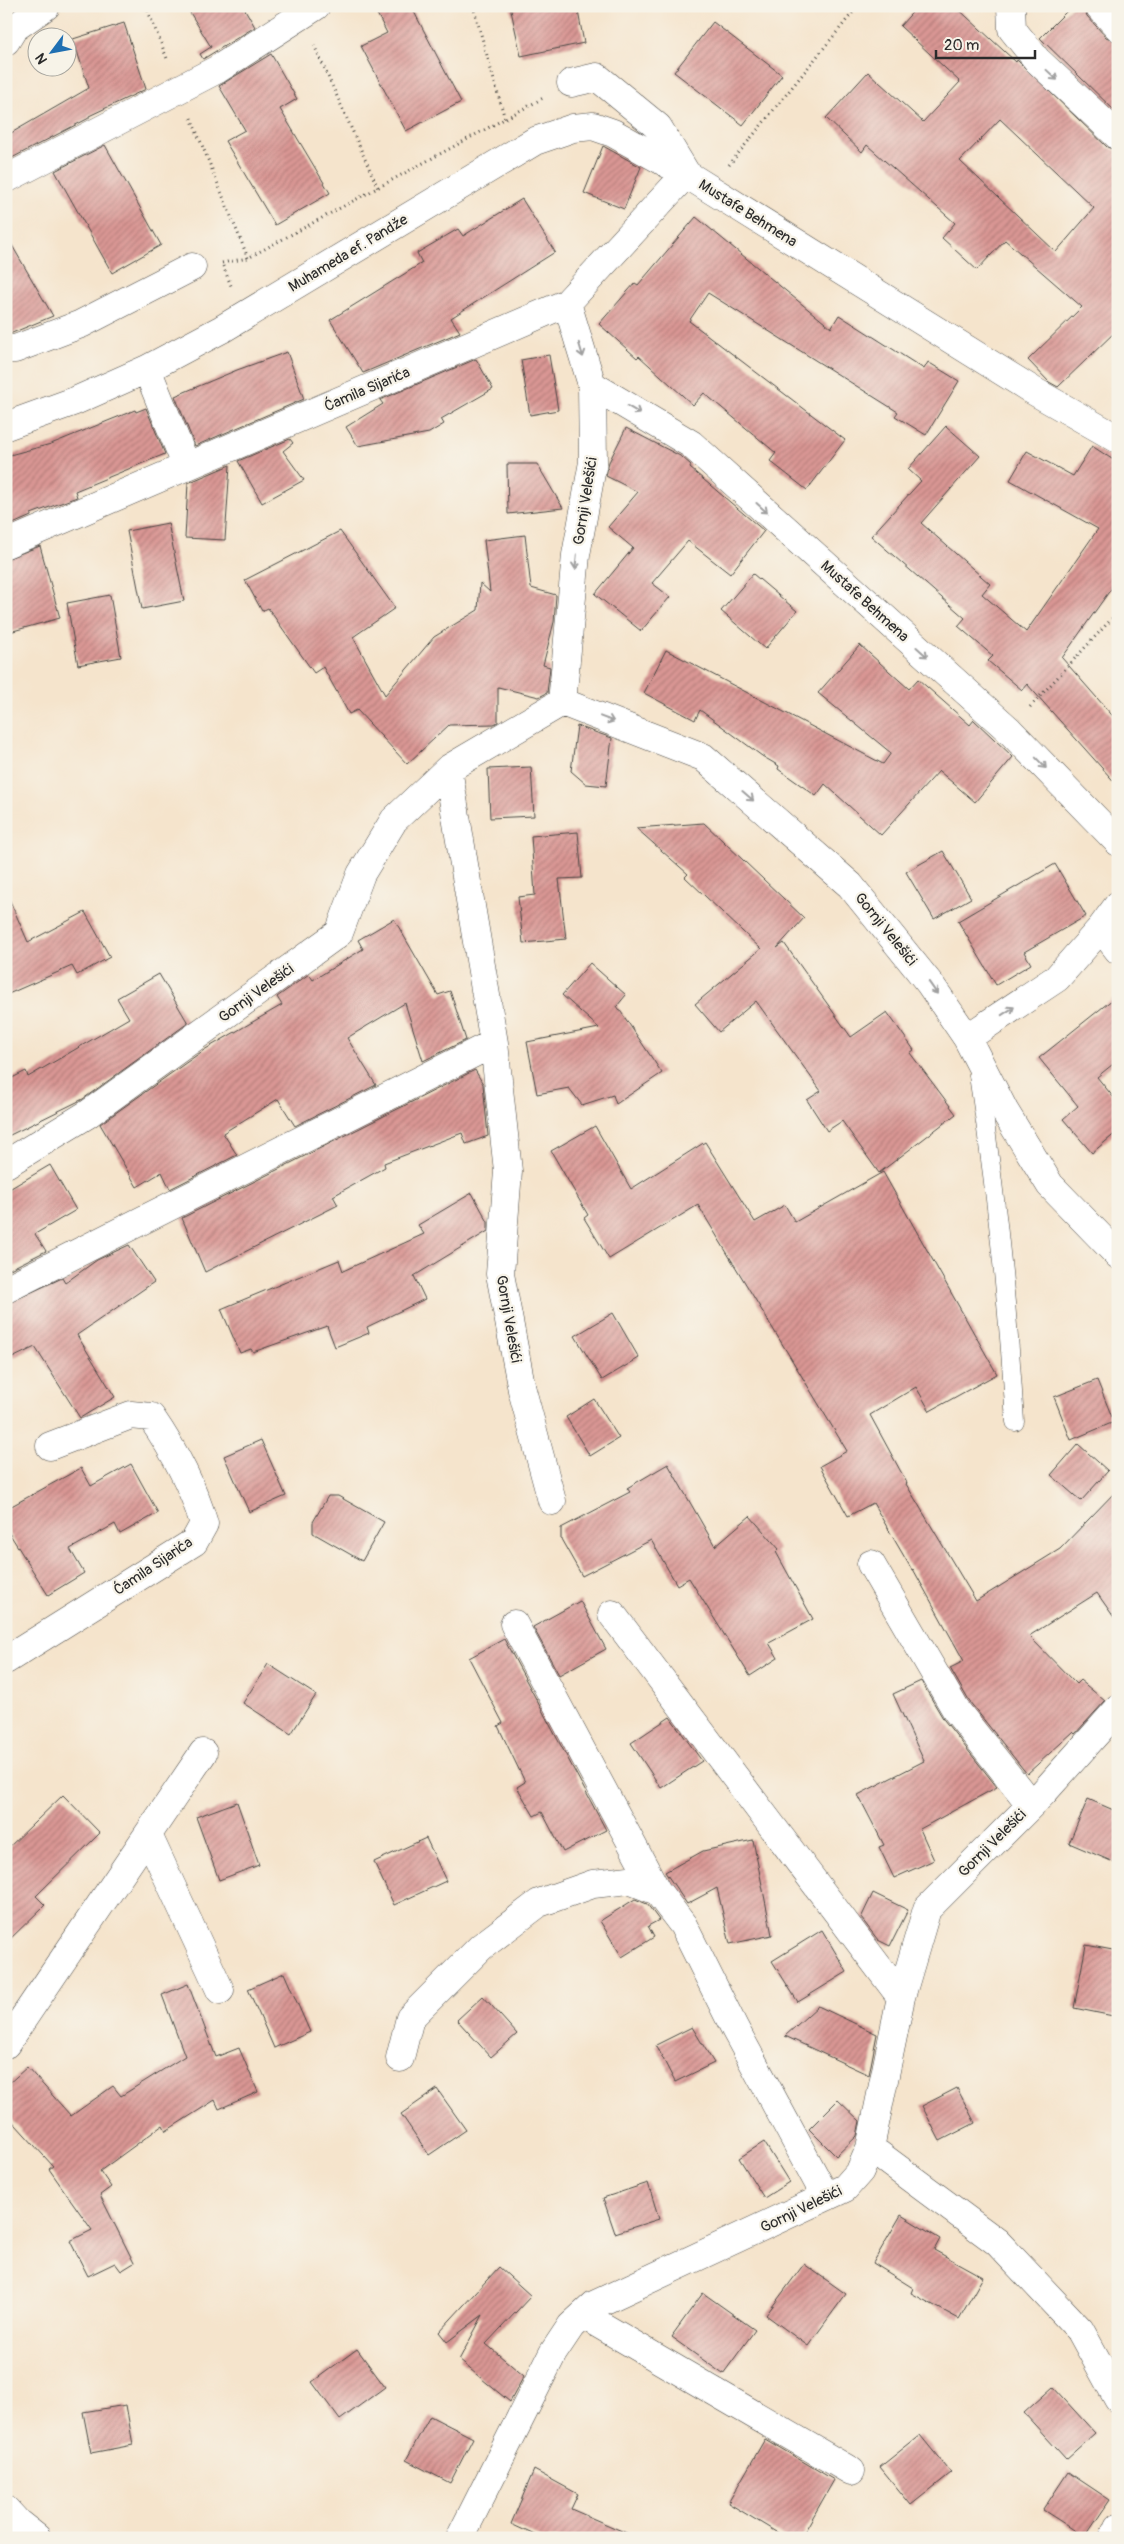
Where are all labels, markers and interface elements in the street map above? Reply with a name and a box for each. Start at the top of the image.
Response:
north arrow [28,28,78,78]
scale bar [936,28,1035,60]
text: 20 m [944,36,979,55]
text: N [32,50,51,67]
one-way arrow [1045,69,1058,81]
street label: Mustafe Behmena [695,176,801,251]
street label: Muhameda ef. Pandže [285,210,412,297]
one-way arrow [577,342,587,358]
street label: Ćamila Sijarića [322,363,413,416]
one-way arrow [626,406,640,416]
street label: Gornji Velešići [569,456,602,546]
one-way arrow [756,502,769,514]
one-way arrow [571,554,581,570]
street label: Mustafe Behmena [816,557,913,646]
one-way arrow [916,646,929,658]
one-way arrow [599,715,615,724]
one-way arrow [1035,757,1047,769]
one-way arrow [742,790,755,802]
street label: Gornji Velešići [850,889,921,970]
street label: Gornji Velešići [215,960,298,1027]
one-way arrow [928,981,938,995]
one-way arrow [1000,1006,1014,1016]
street label: Gornji Velešići [491,1274,526,1365]
street label: Ćamila Sijarića [110,1533,196,1600]
street label: Gornji Velešići [954,1805,1031,1881]
street label: Gornji Velešići [757,2181,845,2237]

